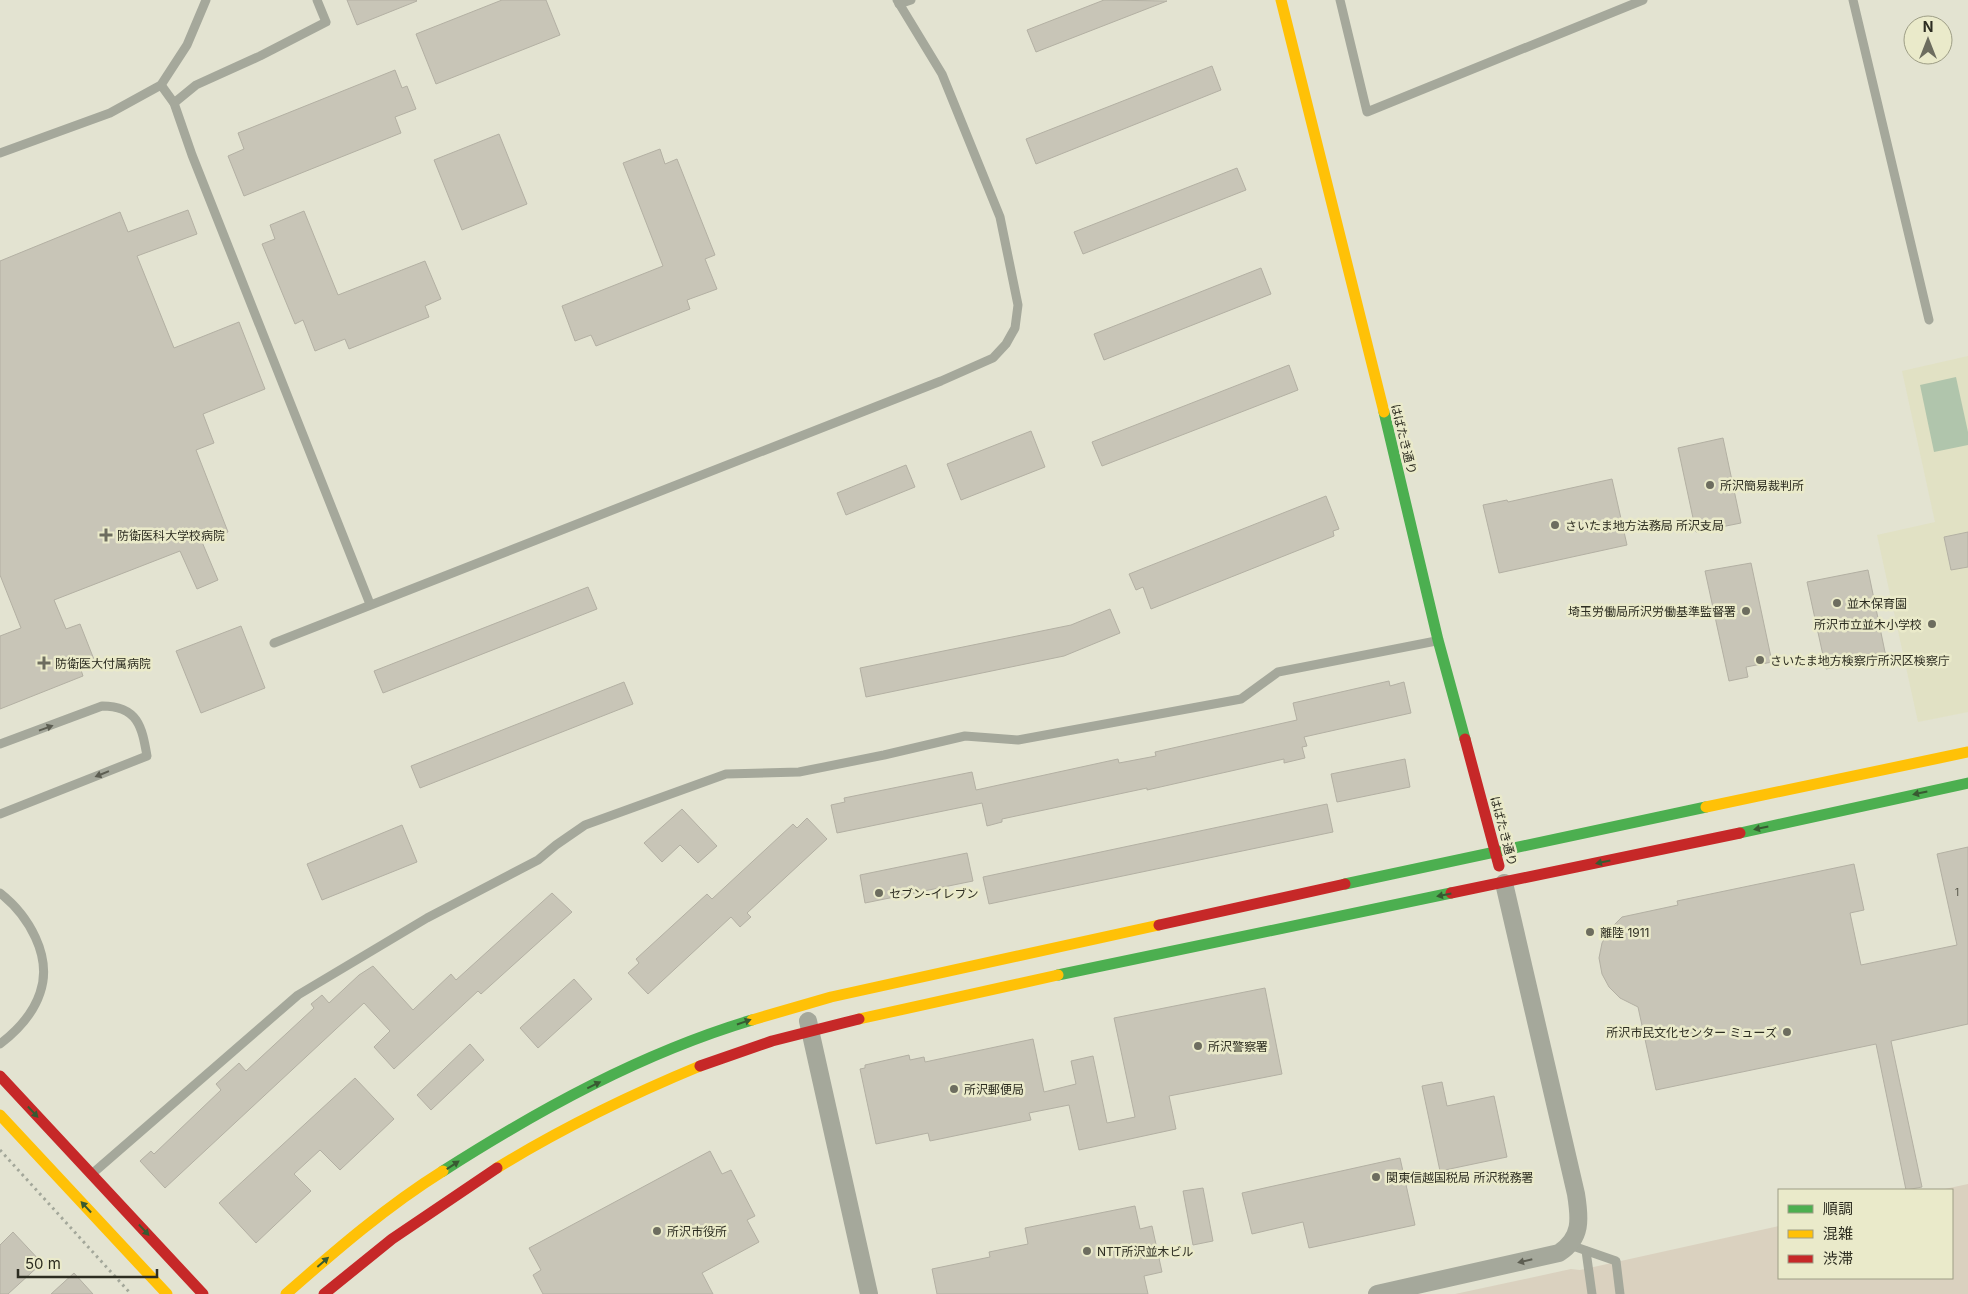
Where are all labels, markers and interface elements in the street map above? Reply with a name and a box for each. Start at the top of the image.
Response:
north arrow [1903,15,1953,65]
text: N [1923,18,1933,35]
street label: はばたき通り [1388,402,1420,476]
place label: 所沢簡易裁判所 [1720,478,1804,493]
marker: 所沢簡易裁判所 [1704,479,1716,491]
place label: さいたま地方法務局 所沢支局 [1565,518,1724,533]
marker: さいたま地方法務局 所沢支局 [1549,519,1561,531]
marker: 防衛医科大学校病院 [99,528,113,542]
place label: 防衛医科大学校病院 [117,528,225,543]
place label: 並木保育園 [1847,596,1907,611]
marker: 並木保育園 [1831,597,1843,609]
place label: 埼玉労働局所沢労働基準監督署 [1568,604,1736,619]
marker: 埼玉労働局所沢労働基準監督署 [1740,605,1752,617]
place label: 所沢市立並木小学校 [1814,617,1922,632]
marker: 所沢市立並木小学校 [1926,618,1938,630]
place label: さいたま地方検察庁所沢区検察庁 [1770,653,1950,668]
marker: さいたま地方検察庁所沢区検察庁 [1754,654,1766,666]
marker: 防衛医大付属病院 [37,656,51,670]
place label: 防衛医大付属病院 [55,656,151,671]
one-way arrow [39,724,54,732]
one-way arrow [94,770,109,778]
one-way arrow [1913,789,1928,797]
street label: はばたき通り [1487,794,1521,868]
one-way arrow [1753,824,1769,832]
one-way arrow [1595,858,1610,866]
place label: セブン-イレブン [889,886,979,901]
house number: 1 [1955,886,1959,898]
marker: セブン-イレブン [873,887,885,899]
one-way arrow [1436,891,1451,899]
place label: 離陸 1911 [1600,925,1649,940]
marker: 離陸 1911 [1584,926,1596,938]
one-way arrow [737,1018,752,1026]
place label: 所沢市民文化センター ミューズ [1606,1025,1777,1040]
marker: 所沢市民文化センター ミューズ [1781,1026,1793,1038]
place label: 所沢警察署 [1208,1039,1268,1054]
marker: 所沢警察署 [1192,1040,1204,1052]
one-way arrow [587,1081,602,1089]
place label: 所沢郵便局 [964,1082,1024,1097]
marker: 所沢郵便局 [948,1083,960,1095]
one-way arrow [27,1105,39,1117]
one-way arrow [447,1160,460,1170]
place label: 関東信越国税局 所沢税務署 [1386,1170,1533,1185]
marker: 関東信越国税局 所沢税務署 [1370,1171,1382,1183]
legend [1778,1189,1953,1279]
text: 順調 [1823,1199,1853,1218]
one-way arrow [80,1201,92,1213]
one-way arrow [138,1224,150,1236]
place label: 所沢市役所 [667,1224,727,1239]
text: 混雑 [1823,1224,1853,1243]
marker: 所沢市役所 [651,1225,663,1237]
place label: NTT所沢並木ビル [1097,1244,1194,1259]
marker: NTT所沢並木ビル [1081,1245,1093,1257]
scale bar [18,1246,156,1278]
text: 渋滞 [1823,1249,1853,1268]
text: 50 m [25,1254,61,1273]
one-way arrow [316,1256,329,1267]
one-way arrow [1516,1257,1532,1265]

